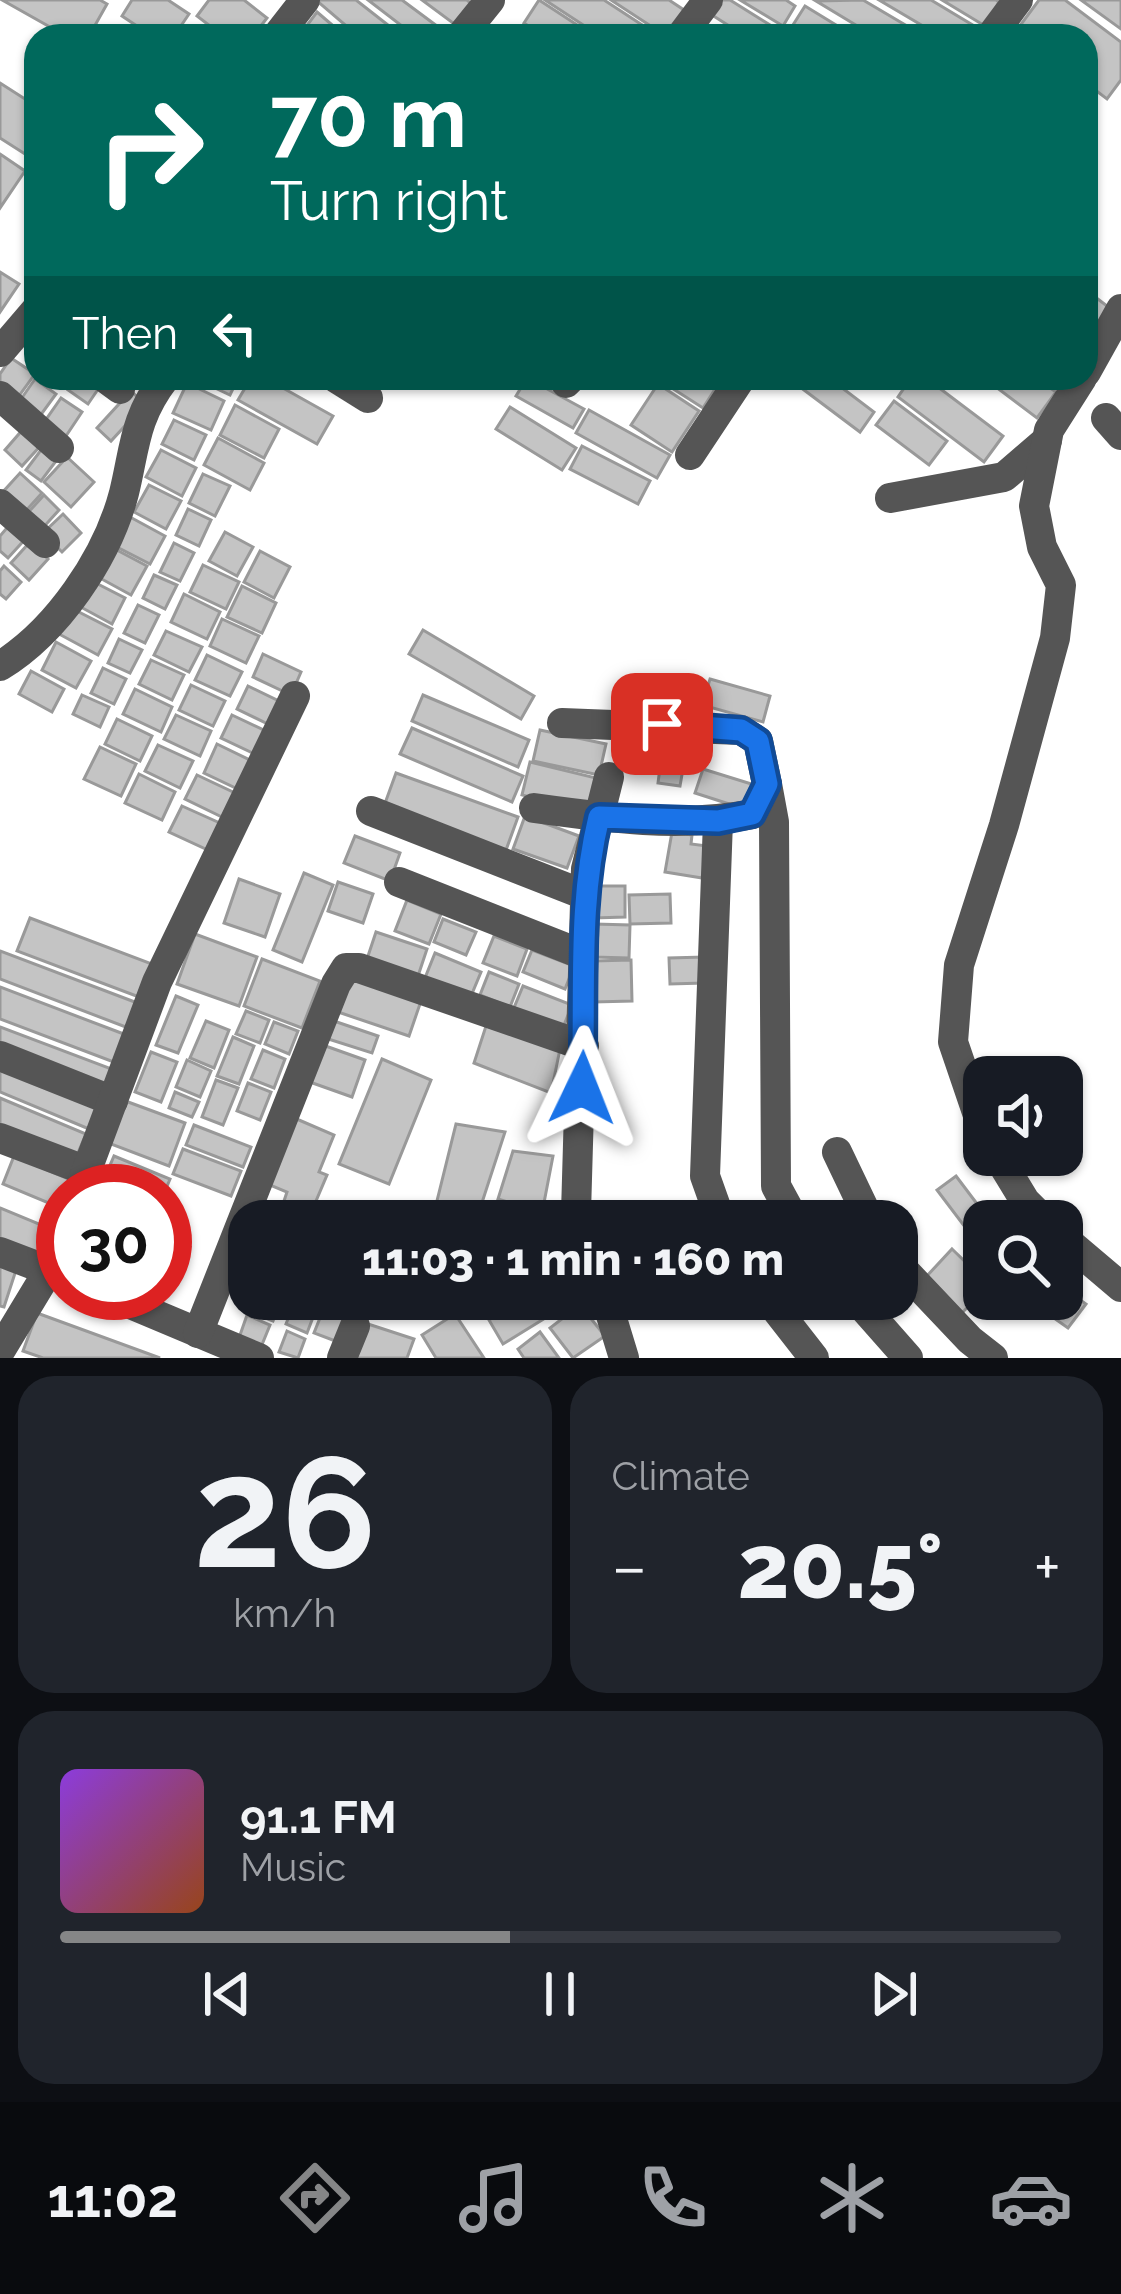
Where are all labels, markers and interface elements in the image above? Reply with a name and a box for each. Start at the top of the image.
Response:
text: 70 m [270,68,467,167]
icon: right [72,72,228,228]
text: Turn right [270,169,508,233]
icon: left [202,300,268,366]
text: Then [72,307,178,360]
pin [611,673,713,775]
icon: arrive [629,691,695,757]
position arrow [519,1025,645,1151]
map controls [963,1056,1083,1320]
button: sound [963,1056,1083,1176]
speed limit sign: 30 [36,1164,192,1320]
button: search [963,1200,1083,1320]
text: 11:03 · 1 min · 160 m [362,1233,784,1286]
text: 26 [193,1420,376,1604]
text: Climate [612,1453,750,1499]
text: 20.5° [738,1513,943,1619]
text: − [612,1528,647,1605]
text: + [1034,1528,1061,1605]
text: km/h [233,1590,336,1636]
text: 91.1 FM [240,1791,397,1844]
text: Music [240,1844,346,1890]
icon: previous [194,1961,260,2027]
icon: pause [527,1961,593,2027]
icon: next [861,1961,927,2027]
icon: directions [273,2156,357,2240]
icon: music [452,2156,536,2240]
icon: phone [631,2156,715,2240]
icon: climate [810,2156,894,2240]
icon: car [989,2156,1073,2240]
text: 11:02 [48,2166,178,2230]

